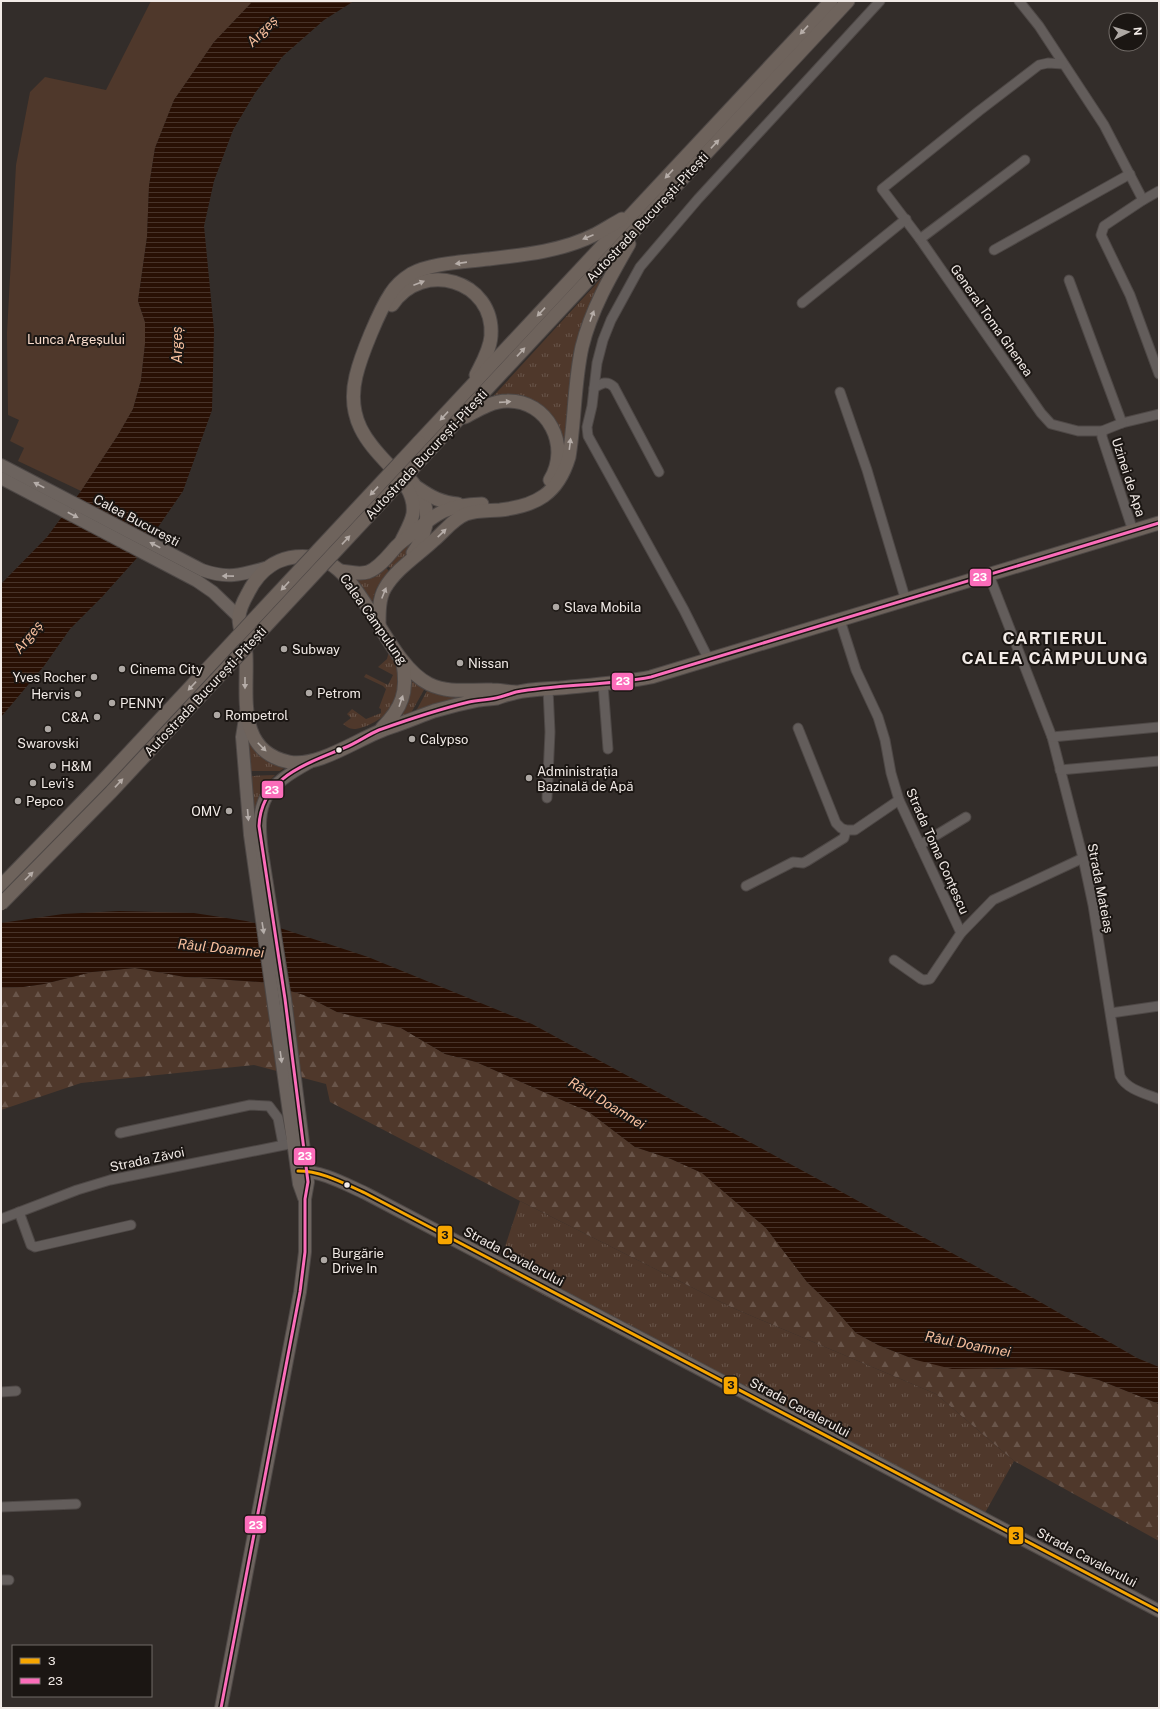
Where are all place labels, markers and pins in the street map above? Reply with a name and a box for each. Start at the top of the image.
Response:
place label: Slava Mobila [564,600,641,615]
marker: Slava Mobila [551,602,561,612]
place label: Subway [292,642,340,657]
marker: Subway [279,644,289,654]
place label: Nissan [468,656,509,671]
marker: Nissan [455,658,465,668]
place label: Cinema City [130,662,203,677]
marker: Cinema City [117,664,127,674]
place label: Yves Rocher [12,670,86,685]
marker: Yves Rocher [89,672,99,682]
place label: Petrom [317,686,361,701]
place label: Hervis [31,687,70,702]
marker: Petrom [304,688,314,698]
marker: Hervis [73,689,83,699]
place label: PENNY [120,696,164,711]
marker: PENNY [107,698,117,708]
place label: Rompetrol [225,708,288,723]
place label: C&A [62,710,89,725]
marker: Rompetrol [212,710,222,720]
marker: C&A [92,712,102,722]
marker: Swarovski [43,724,53,734]
place label: Calypso [420,732,468,747]
marker: Calypso [407,734,417,744]
place label: Swarovski [17,736,79,751]
unlabelled marker [334,745,344,755]
place label: H&M [61,759,92,774]
marker: H&M [48,761,58,771]
place label: Administrația Bazinală de Apă [537,764,633,794]
marker: Administrația Bazinală de Apă [524,773,534,783]
place label: Levi's [41,776,74,791]
marker: Levi's [28,778,38,788]
place label: Pepco [26,794,64,809]
marker: Pepco [13,796,23,806]
place label: OMV [191,804,221,819]
marker: OMV [224,806,234,816]
unlabelled marker [342,1180,352,1190]
place label: Burgărie Drive In [332,1246,384,1276]
marker: Burgărie Drive In [319,1255,329,1265]

